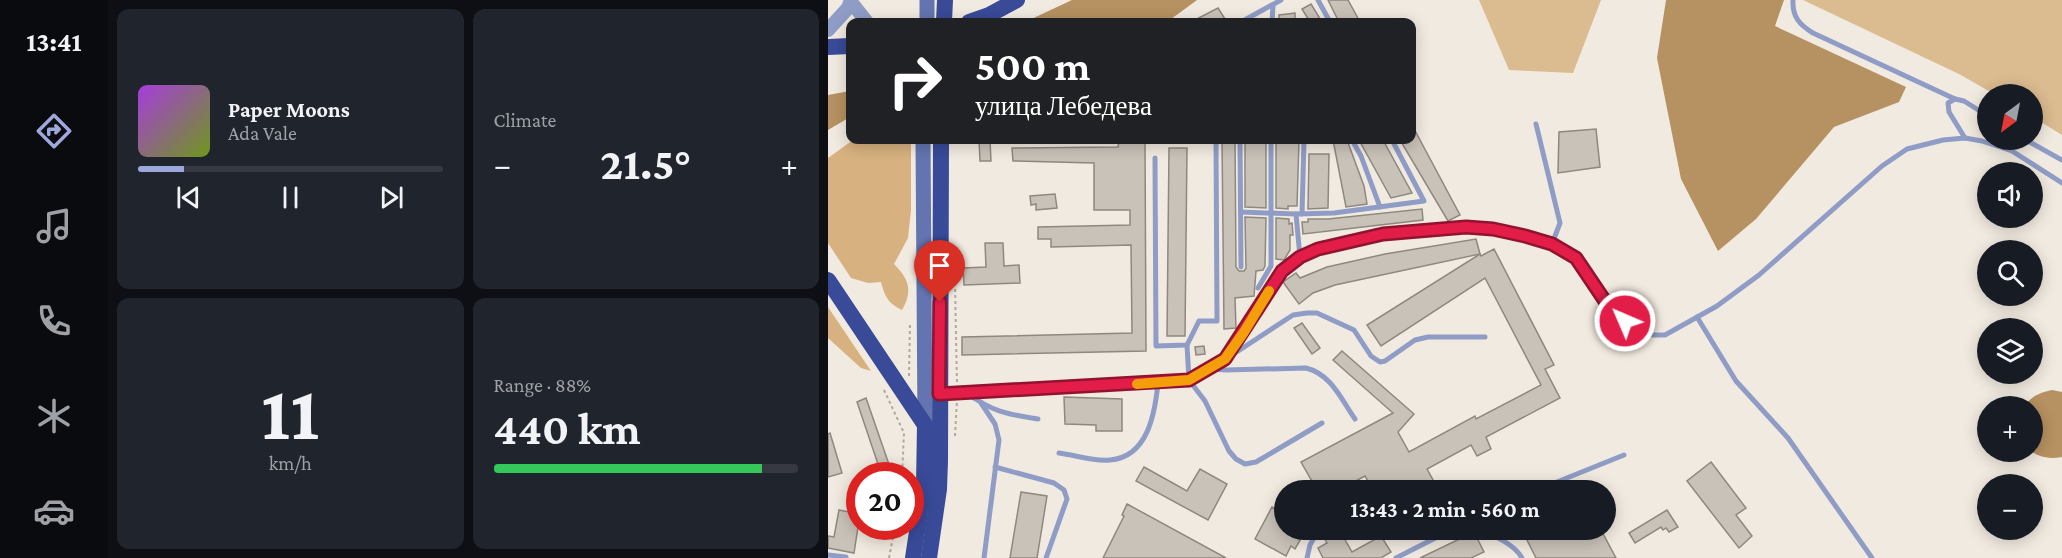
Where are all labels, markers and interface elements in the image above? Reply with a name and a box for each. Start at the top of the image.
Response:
text: 13:41 [26,27,82,57]
icon: right [876,42,954,120]
text: 500 m [975,42,1090,89]
north arrow [1977,84,2043,150]
map controls [1977,84,2043,540]
text: улица Лебедева [975,91,1152,121]
text: Paper Moons [228,97,350,122]
text: Climate [494,109,556,131]
icon: directions [33,110,75,152]
text: Ada Vale [228,122,297,144]
text: 21.5° [600,139,691,189]
text: − [494,146,511,183]
text: + [781,146,798,183]
button: sound [1977,162,2043,228]
icon: previous [172,181,205,214]
icon: pause [274,181,307,214]
icon: next [375,181,408,214]
icon: music [33,205,75,247]
pin [914,240,965,302]
button: search [1977,240,2043,306]
icon: arrive [923,249,956,282]
position arrow [1593,289,1657,353]
icon: phone [33,300,75,342]
button: layers [1977,318,2043,384]
text: 11 [261,369,319,456]
text: Range · 88% [494,374,591,396]
icon: climate [33,395,75,437]
button: + [1977,396,2043,462]
text: 440 km [494,404,641,454]
text: km/h [269,452,312,474]
speed limit sign: 20 [846,462,924,540]
button: − [1977,474,2043,540]
icon: car [33,490,75,532]
text: 13:43 · 2 min · 560 m [1350,497,1540,522]

